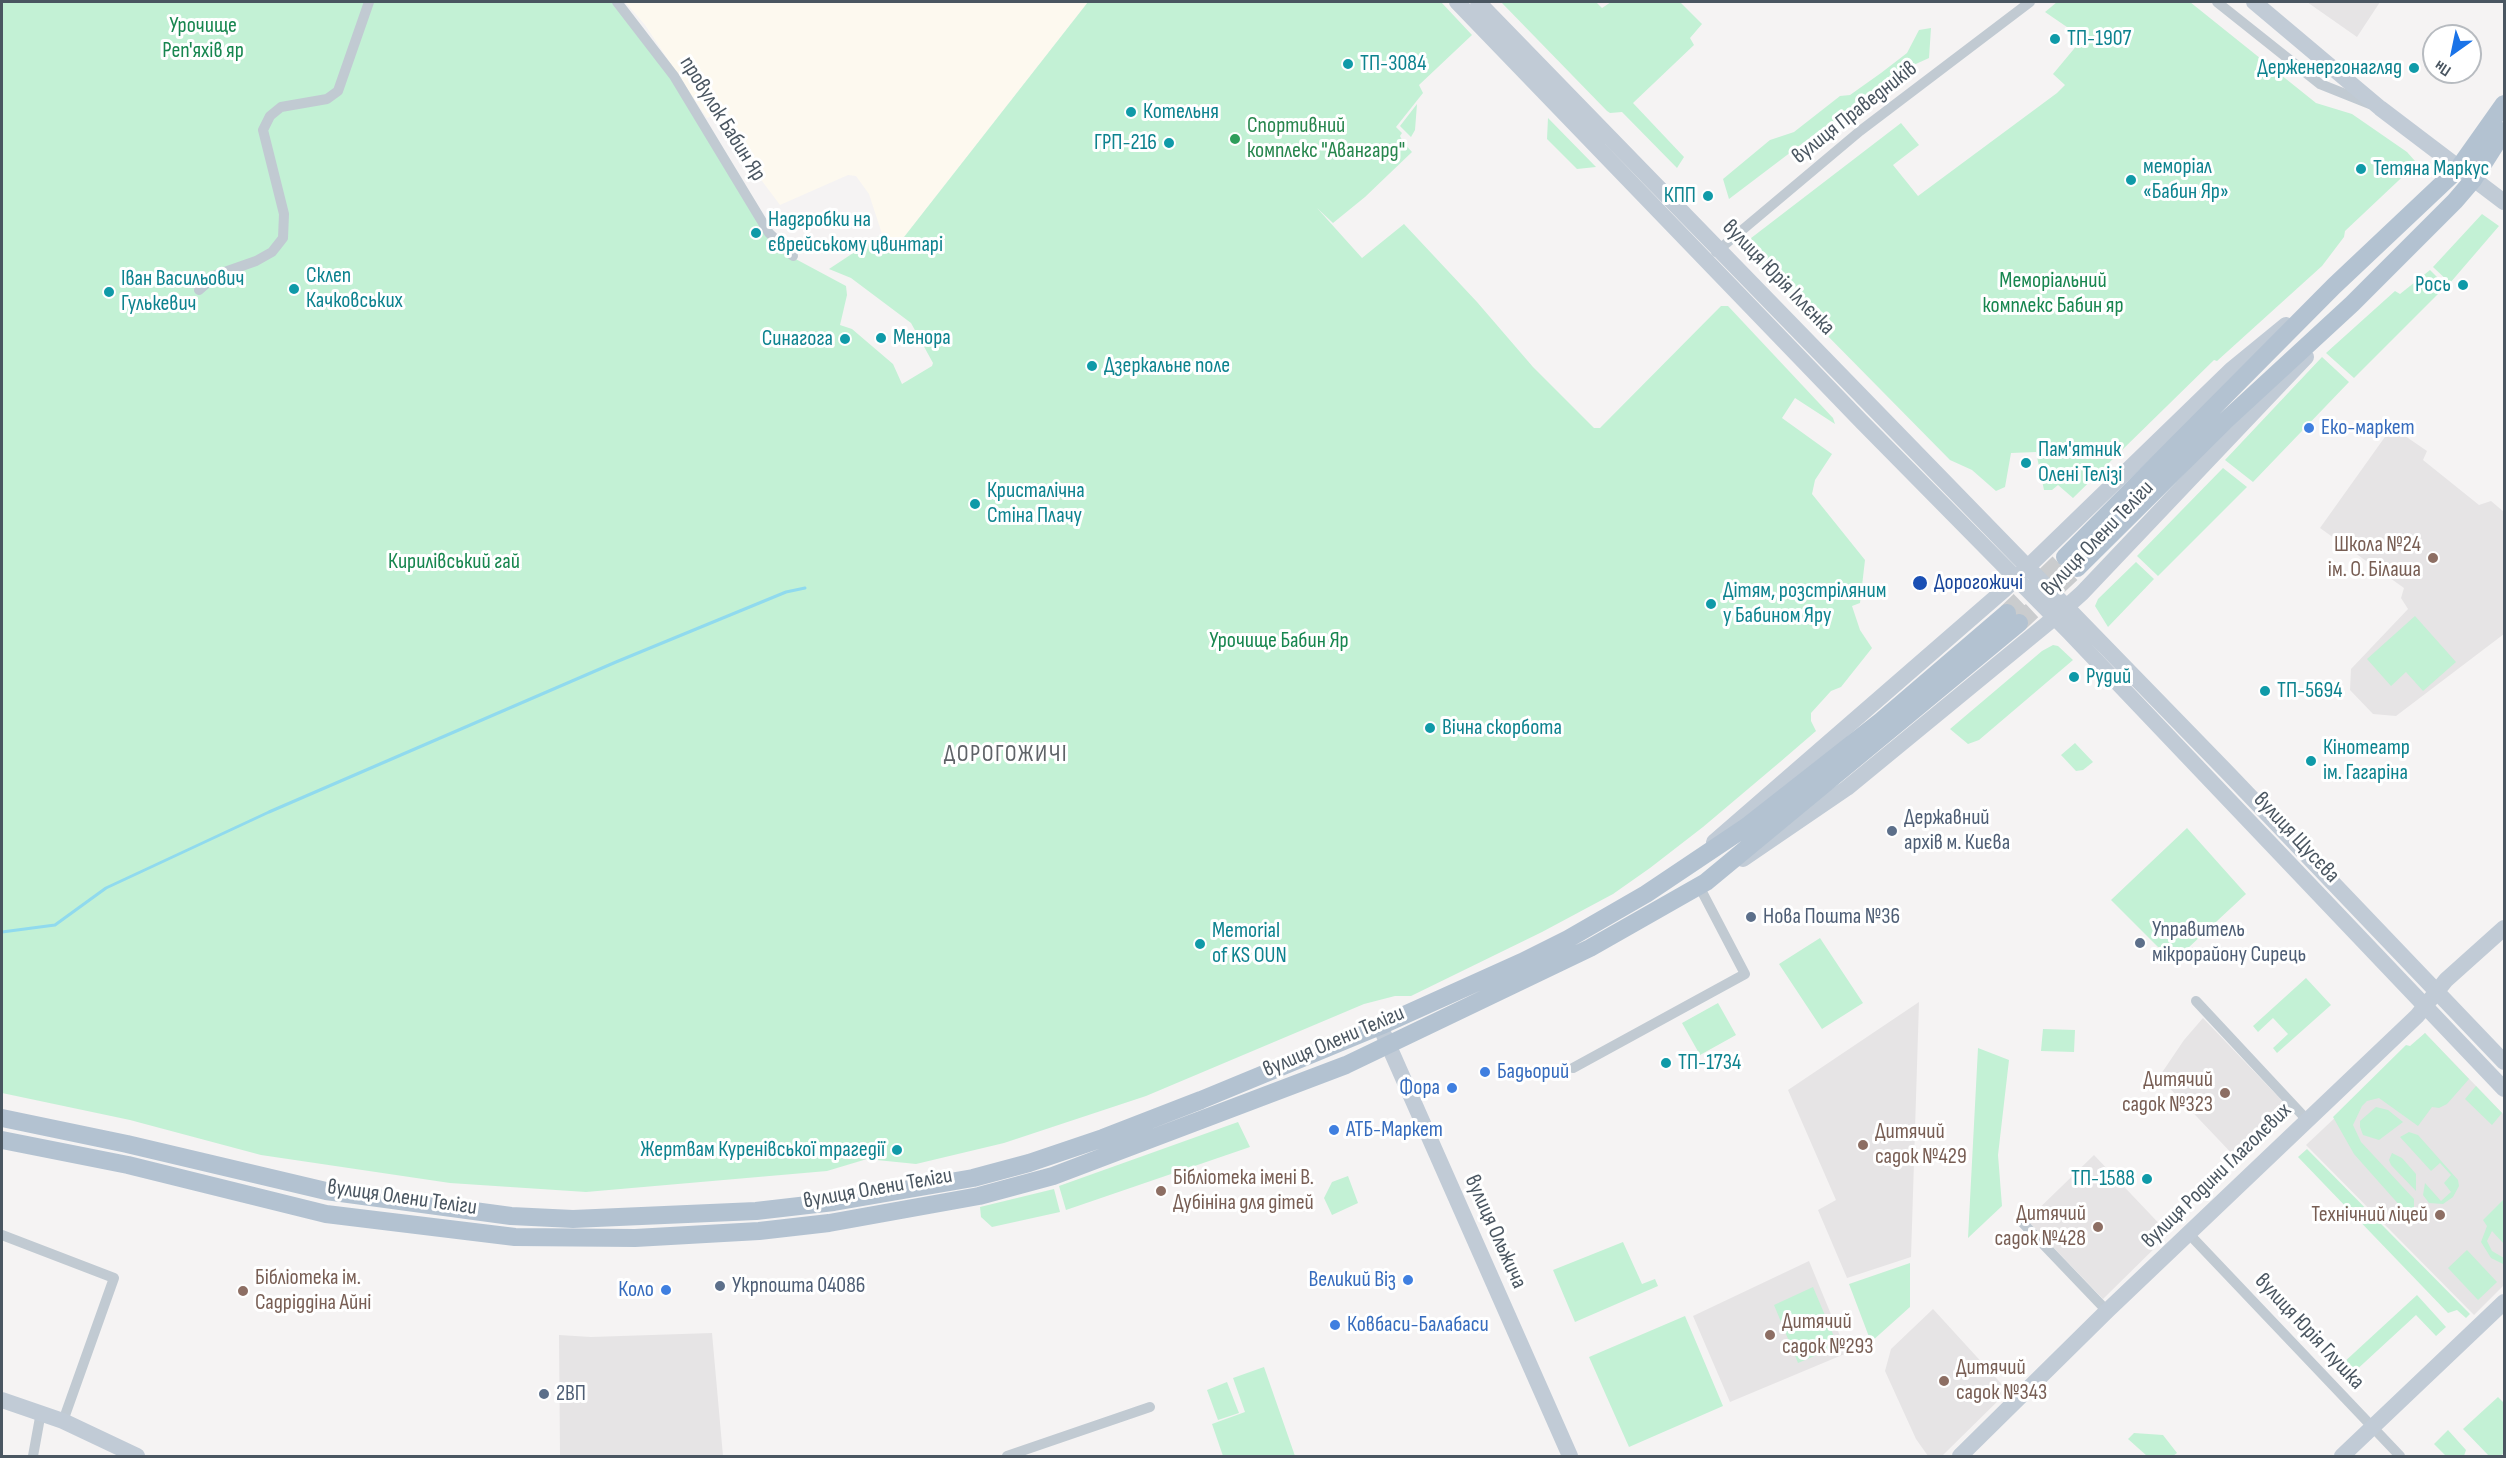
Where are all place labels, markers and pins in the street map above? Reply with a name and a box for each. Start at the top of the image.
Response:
place label: ТП-1907 [2067,26,2131,52]
marker: ТП-1907 [2048,32,2062,46]
place label: ТП-3084 [1360,51,1426,77]
place label: Держенергонагляд [2257,55,2402,81]
marker: ТП-3084 [1341,57,1355,71]
marker: Держенергонагляд [2407,61,2421,75]
place label: Котельня [1143,99,1219,125]
marker: Котельня [1124,105,1138,119]
place label: Спортивний комплекс "Авангард" [1247,113,1405,164]
place label: ГРП-216 [1094,130,1157,156]
marker: Спортивний комплекс "Авангард" [1228,132,1242,146]
marker: ГРП-216 [1162,136,1176,150]
place label: меморіал «Бабин Яр» [2143,154,2229,206]
place label: Тетяна Маркус [2373,156,2489,182]
marker: Тетяна Маркус [2354,162,2368,176]
marker: меморіал «Бабин Яр» [2124,173,2138,187]
place label: КПП [1664,183,1696,209]
marker: КПП [1701,189,1715,203]
place label: Надгробки на єврейському цвинтарі [768,207,943,258]
marker: Надгробки на єврейському цвинтарі [749,226,763,240]
place label: Склеп Качковських [306,263,403,314]
place label: Іван Васильович Гулькевич [121,266,244,318]
place label: Рось [2415,272,2451,298]
marker: Рось [2456,278,2470,292]
marker: Склеп Качковських [287,282,301,296]
marker: Іван Васильович Гулькевич [102,285,116,299]
place label: Менора [893,325,951,351]
place label: Синагога [762,326,833,352]
marker: Менора [874,331,888,345]
marker: Синагога [838,332,852,346]
place label: Дзеркальне поле [1104,353,1230,379]
marker: Дзеркальне поле [1085,359,1099,373]
place label: Еко-маркет [2321,415,2415,441]
marker: Еко-маркет [2302,421,2316,435]
place label: Пам'ятник Олені Телізі [2038,437,2122,488]
marker: Пам'ятник Олені Телізі [2019,456,2033,470]
place label: Кристалічна Стіна Плачу [987,478,1085,530]
marker: Кристалічна Стіна Плачу [968,497,982,511]
place label: Школа №24 ім. О. Білаша [2328,532,2421,584]
marker: Школа №24 ім. О. Білаша [2426,551,2440,565]
place label: Дорогожичі [1934,570,2023,596]
marker: Дорогожичі [1911,574,1929,592]
place label: Дітям, розстріляним у Бабином Яру [1723,578,1886,630]
marker: Дітям, розстріляним у Бабином Яру [1704,597,1718,611]
place label: Рудий [2086,664,2131,690]
marker: Рудий [2067,670,2081,684]
place label: ТП-5694 [2277,678,2342,704]
marker: ТП-5694 [2258,684,2272,698]
place label: Вічна скорбота [1442,715,1562,741]
marker: Вічна скорбота [1423,721,1437,735]
place label: Кінотеатр ім. Гагаріна [2323,735,2410,786]
marker: Кінотеатр ім. Гагаріна [2304,754,2318,768]
place label: Державний архів м. Києва [1904,805,2010,856]
marker: Державний архів м. Києва [1885,824,1899,838]
place label: Нова Пошта №36 [1763,904,1900,930]
marker: Нова Пошта №36 [1744,910,1758,924]
place label: Управитель мікрорайону Сирець [2152,917,2306,968]
place label: Memorial of KS OUN [1212,918,1287,969]
marker: Управитель мікрорайону Сирець [2133,936,2147,950]
marker: Memorial of KS OUN [1193,937,1207,951]
place label: ТП-1734 [1678,1050,1741,1076]
marker: ТП-1734 [1659,1056,1673,1070]
place label: Бадьорий [1497,1059,1569,1085]
marker: Бадьорий [1478,1065,1492,1079]
place label: Дитячий садок №323 [2122,1067,2213,1118]
place label: Фора [1399,1075,1440,1101]
marker: Фора [1445,1081,1459,1095]
marker: Дитячий садок №323 [2218,1086,2232,1100]
place label: АТБ-Маркет [1346,1117,1443,1143]
place label: Дитячий садок №429 [1875,1119,1967,1170]
marker: АТБ-Маркет [1327,1123,1341,1137]
place label: Жертвам Куренівської трагедії [640,1137,885,1163]
marker: Дитячий садок №429 [1856,1138,1870,1152]
marker: Жертвам Куренівської трагедії [890,1143,904,1157]
place label: Бібліотека імені В. Дубініна для дітей [1173,1165,1314,1216]
place label: ТП-1588 [2071,1166,2135,1192]
marker: ТП-1588 [2140,1172,2154,1186]
marker: Бібліотека імені В. Дубініна для дітей [1154,1184,1168,1198]
place label: Дитячий садок №428 [1994,1201,2086,1252]
place label: Технічний ліцей [2311,1202,2428,1228]
marker: Технічний ліцей [2433,1208,2447,1222]
marker: Дитячий садок №428 [2091,1220,2105,1234]
place label: Бібліотека ім. Садріддіна Айні [255,1265,371,1316]
place label: Великий Віз [1309,1267,1396,1293]
place label: Укрпошта 04086 [732,1273,865,1299]
marker: Великий Віз [1401,1273,1415,1287]
place label: Коло [618,1277,654,1303]
marker: Укрпошта 04086 [713,1279,727,1293]
marker: Коло [659,1283,673,1297]
marker: Бібліотека ім. Садріддіна Айні [236,1284,250,1298]
place label: Дитячий садок №293 [1782,1309,1874,1360]
place label: Ковбаси-Балабаси [1347,1312,1489,1338]
marker: Ковбаси-Балабаси [1328,1318,1342,1332]
marker: Дитячий садок №293 [1763,1328,1777,1342]
place label: Дитячий садок №343 [1956,1355,2047,1406]
marker: Дитячий садок №343 [1937,1374,1951,1388]
place label: 2ВП [556,1381,586,1407]
marker: 2ВП [537,1387,551,1401]

